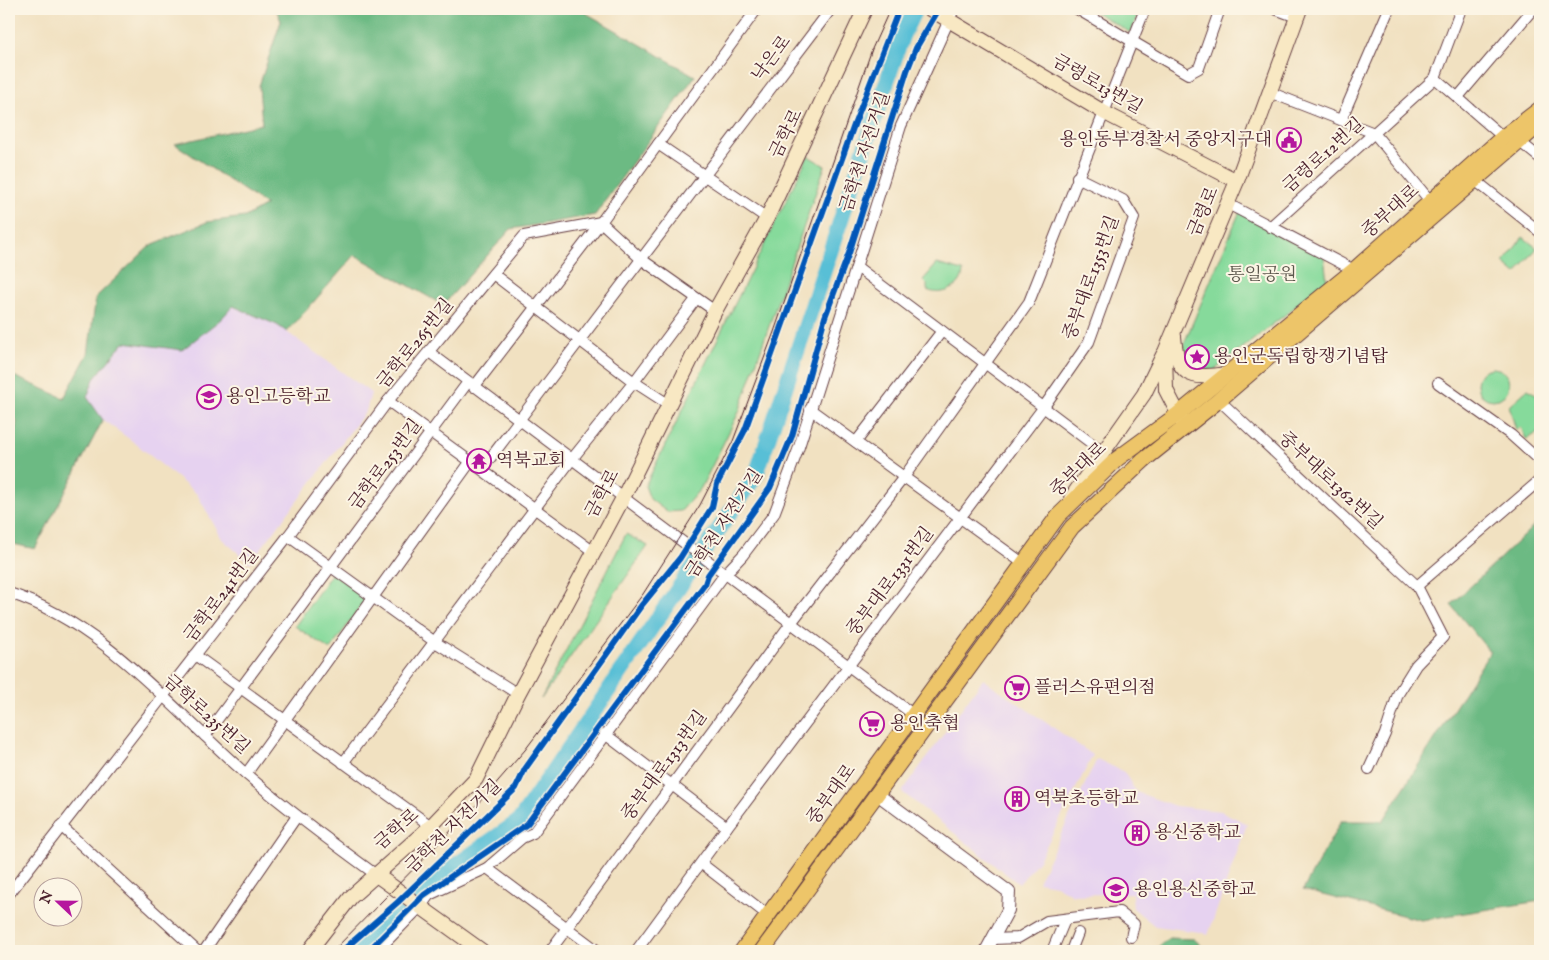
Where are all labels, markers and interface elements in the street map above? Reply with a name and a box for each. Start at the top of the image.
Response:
street label: 낙은로 [747,31,797,87]
street label: 금령로13번길 [1048,50,1146,120]
street label: 금학천 자전거길 [836,89,896,215]
street label: 금학로 [765,106,809,162]
street label: 금령로12번길 [1278,113,1370,199]
public building icon: 용인동부경찰서 중앙지구대 [1276,127,1302,153]
place label: 용인동부경찰서 중앙지구대 [1059,129,1272,152]
street label: 중부대로 [1357,180,1425,244]
street label: 금령로 [1183,183,1225,241]
street label: 중부대로1353번길 [1059,213,1125,343]
park label: 통일공원 [1227,264,1297,287]
street label: 금학로265번길 [373,294,459,394]
place icon: 용인군독립항쟁기념탑 [1184,344,1210,370]
place label: 용인군독립항쟁기념탑 [1214,346,1388,369]
school or university icon: 용인고등학교 [196,384,222,410]
place label: 용인고등학교 [226,386,331,409]
street label: 금학로253번길 [344,415,428,515]
street label: 중부대로1362번길 [1273,427,1387,535]
street label: 중부대로 [1046,438,1112,502]
temple icon: 역북교회 [466,448,492,474]
place label: 역북교회 [496,450,566,473]
street label: 금학천 자전거길 [681,465,769,583]
street label: 금학로 [581,466,625,522]
street label: 중부대로1331번길 [842,523,940,641]
street label: 금학로241번길 [179,545,265,647]
street label: 금학로235번길 [158,670,254,760]
supermarket icon: 플러스유편의점 [1004,675,1030,701]
place label: 플러스유편의점 [1034,677,1156,700]
street label: 중부대로1313번길 [617,706,713,826]
supermarket icon: 용인축협 [859,711,885,737]
place label: 용인축협 [890,713,960,736]
street label: 중부대로 [802,760,862,830]
street label: 금학천 자전거길 [401,775,507,879]
building icon: 역북초등학교 [1004,786,1030,812]
place label: 역북초등학교 [1034,788,1139,811]
street label: 금학로 [370,804,424,856]
building icon: 용신중학교 [1124,820,1150,846]
place label: 용신중학교 [1154,822,1242,845]
school or university icon: 용인용신중학교 [1103,877,1129,903]
north arrow [32,878,82,928]
place label: 용인용신중학교 [1134,879,1256,902]
text: N [36,889,57,907]

